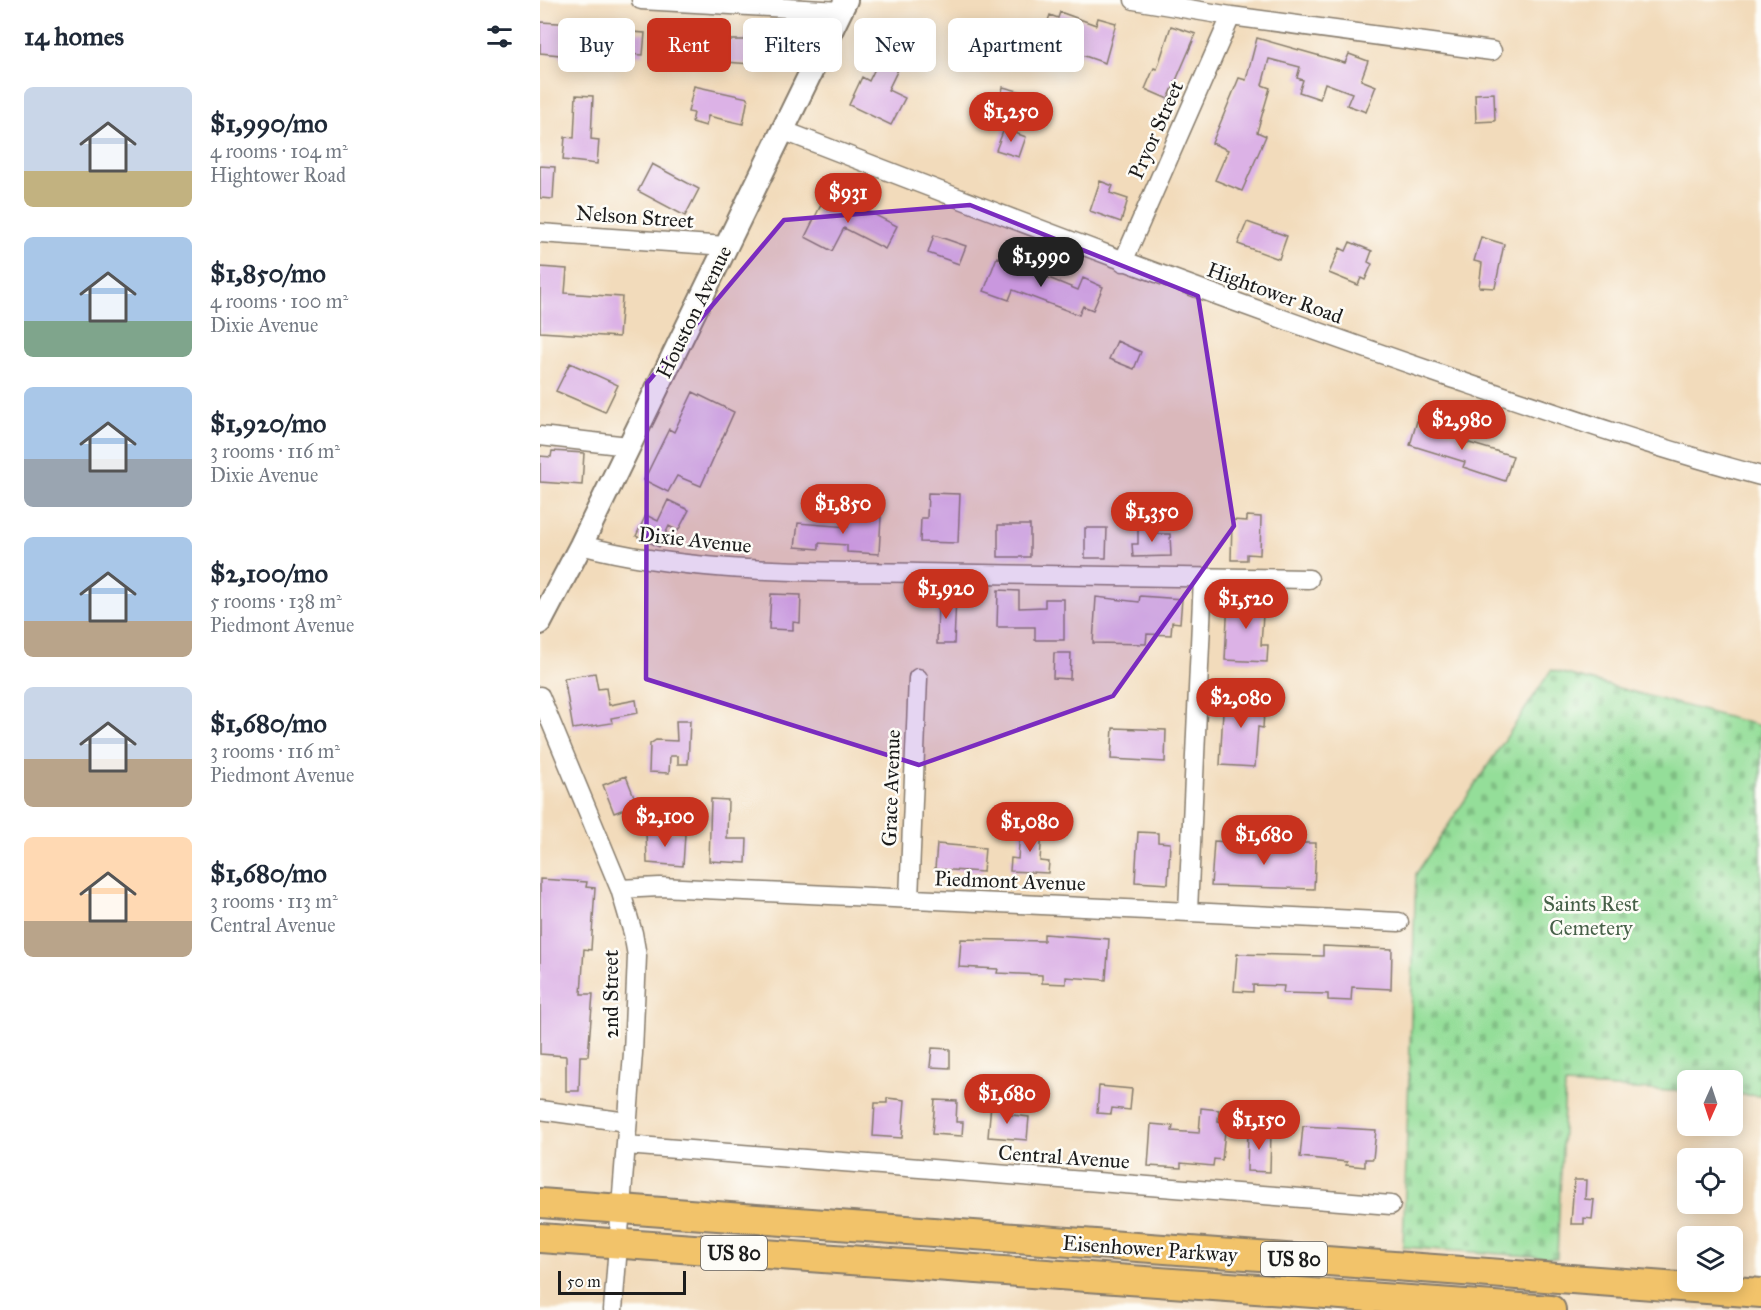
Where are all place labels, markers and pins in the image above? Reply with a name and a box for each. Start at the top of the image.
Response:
pin: $1,250 [962,92,1060,143]
pin: $931 [812,173,884,224]
pin: $1,990 [992,237,1090,288]
pin: $2,980 [1413,400,1511,451]
pin: $1,850 [794,484,892,535]
pin: $1,350 [1103,492,1201,543]
pin: $1,920 [897,569,995,620]
pin: $1,520 [1197,579,1295,630]
pin: $2,080 [1192,678,1290,729]
pin: $2,100 [616,797,714,848]
pin: $1,080 [981,802,1079,853]
pin: $1,680 [1215,815,1313,866]
pin: $1,680 [958,1074,1056,1125]
pin: $1,150 [1210,1100,1308,1151]

